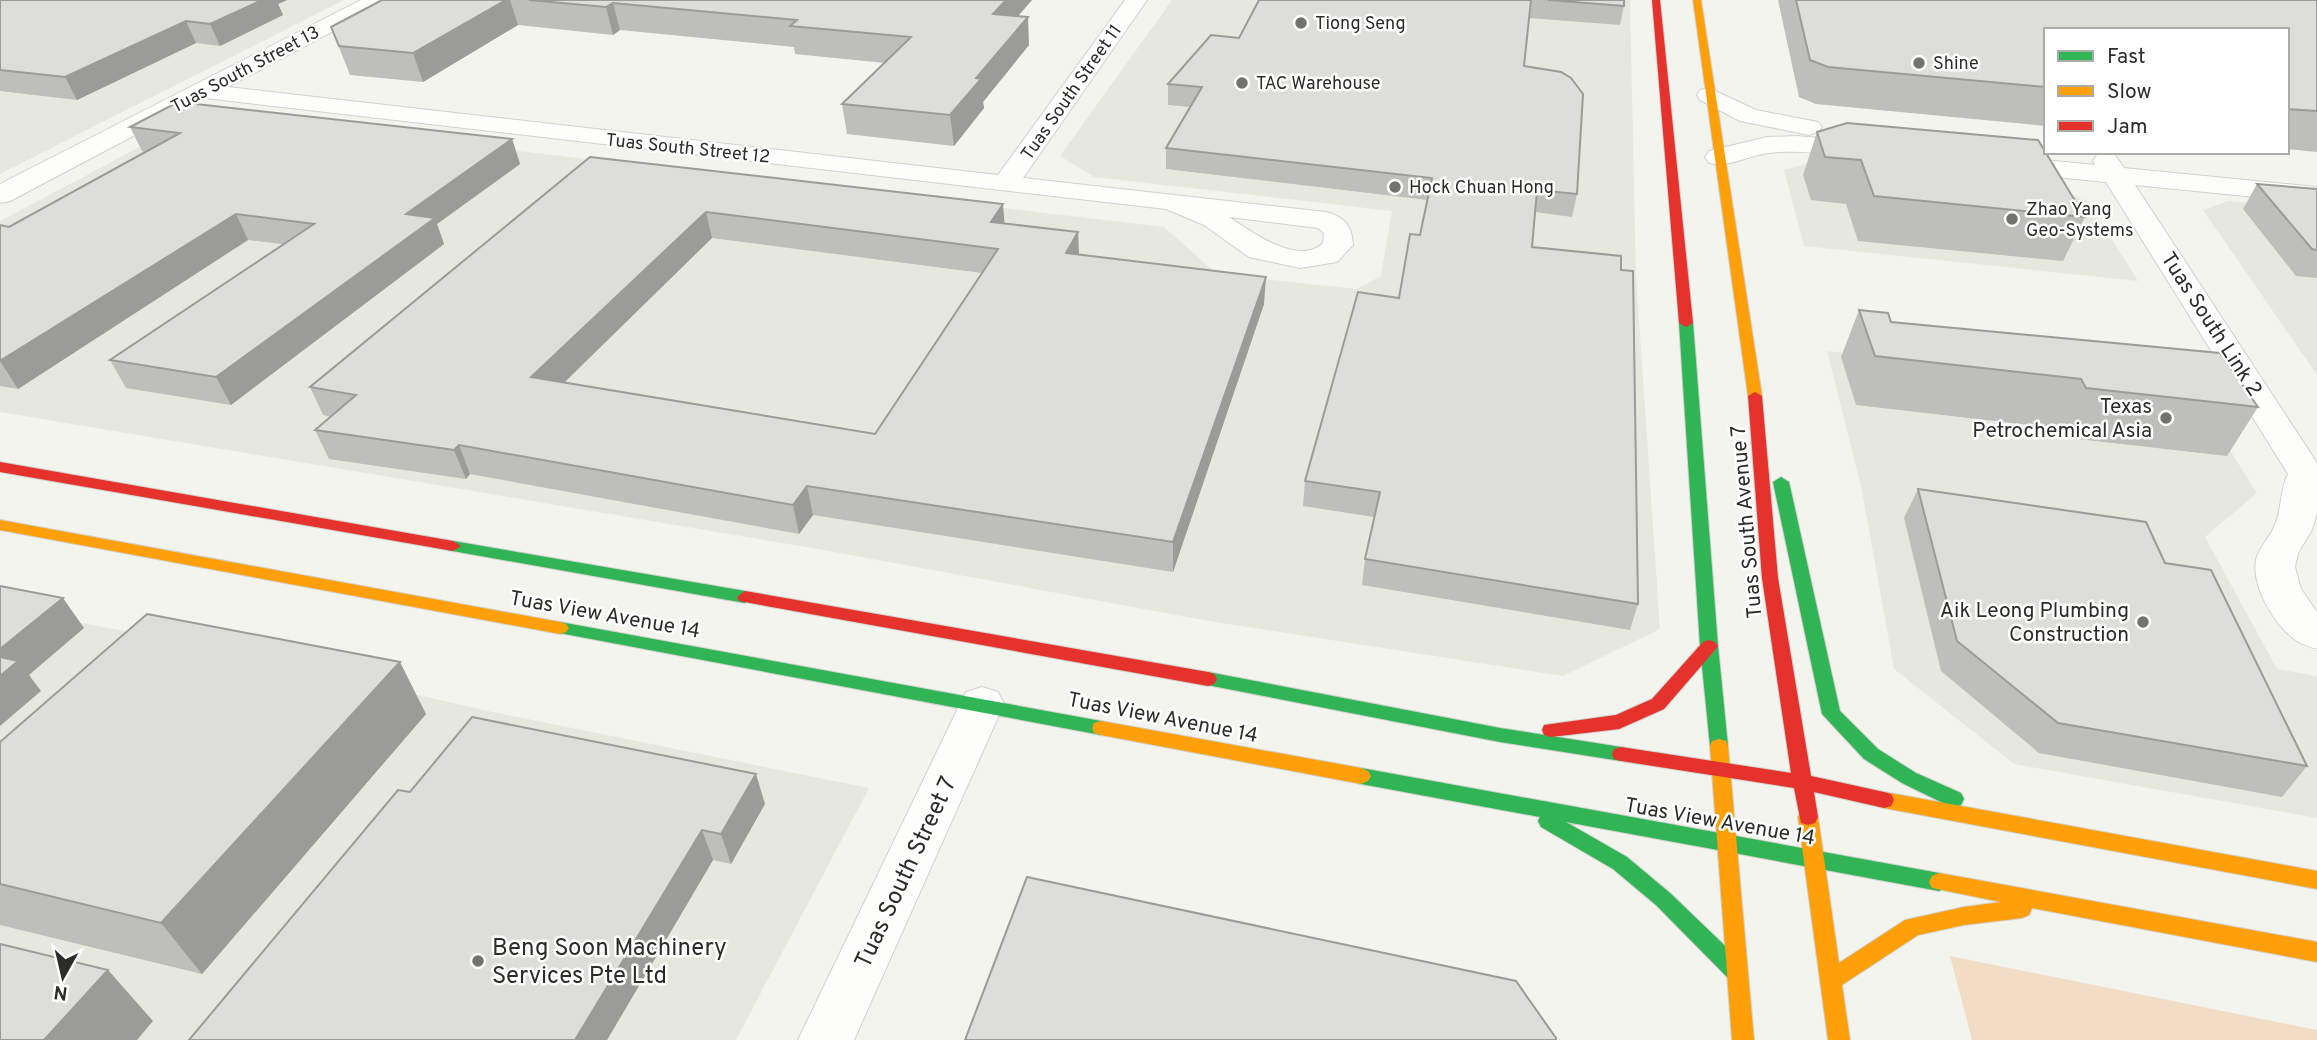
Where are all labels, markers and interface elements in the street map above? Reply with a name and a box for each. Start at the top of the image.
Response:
place label: Tiong Seng [1315,13,1406,36]
marker: Tiong Seng [1293,15,1309,31]
street label: Tuas South Street 11 [1017,20,1128,165]
street label: Tuas South Street 13 [167,21,324,119]
legend [2044,28,2289,154]
text: Fast [2107,44,2146,71]
place label: Shine [1933,53,1979,76]
marker: Shine [1911,55,1927,71]
place label: TAC Warehouse [1256,73,1381,96]
marker: TAC Warehouse [1234,75,1250,91]
text: Slow [2107,79,2152,106]
text: Jam [2107,114,2148,141]
street label: Tuas South Street 12 [605,129,771,170]
place label: Hock Chuan Hong [1409,177,1554,200]
marker: Hock Chuan Hong [1387,179,1403,195]
place label: Zhao Yang Geo-Systems [2026,199,2134,243]
marker: Zhao Yang Geo-Systems [2004,211,2020,227]
street label: Tuas South Link 2 [2154,247,2268,402]
place label: Texas Petrochemical Asia [1972,394,2152,445]
marker: Texas Petrochemical Asia [2158,410,2174,426]
street label: Tuas South Avenue 7 [1726,424,1769,619]
street label: Tuas View Avenue 14 [507,585,702,646]
place label: Aik Leong Plumbing Construction [1940,598,2129,649]
marker: Aik Leong Plumbing Construction [2135,614,2151,630]
street label: Tuas View Avenue 14 [1065,687,1260,750]
street label: Tuas South Street 7 [849,772,964,973]
street label: Tuas View Avenue 14 [1622,792,1817,853]
place label: Beng Soon Machinery Services Pte Ltd [492,934,727,992]
north arrow [28,942,98,1012]
marker: Beng Soon Machinery Services Pte Ltd [470,953,486,969]
text: N [52,979,69,1005]

